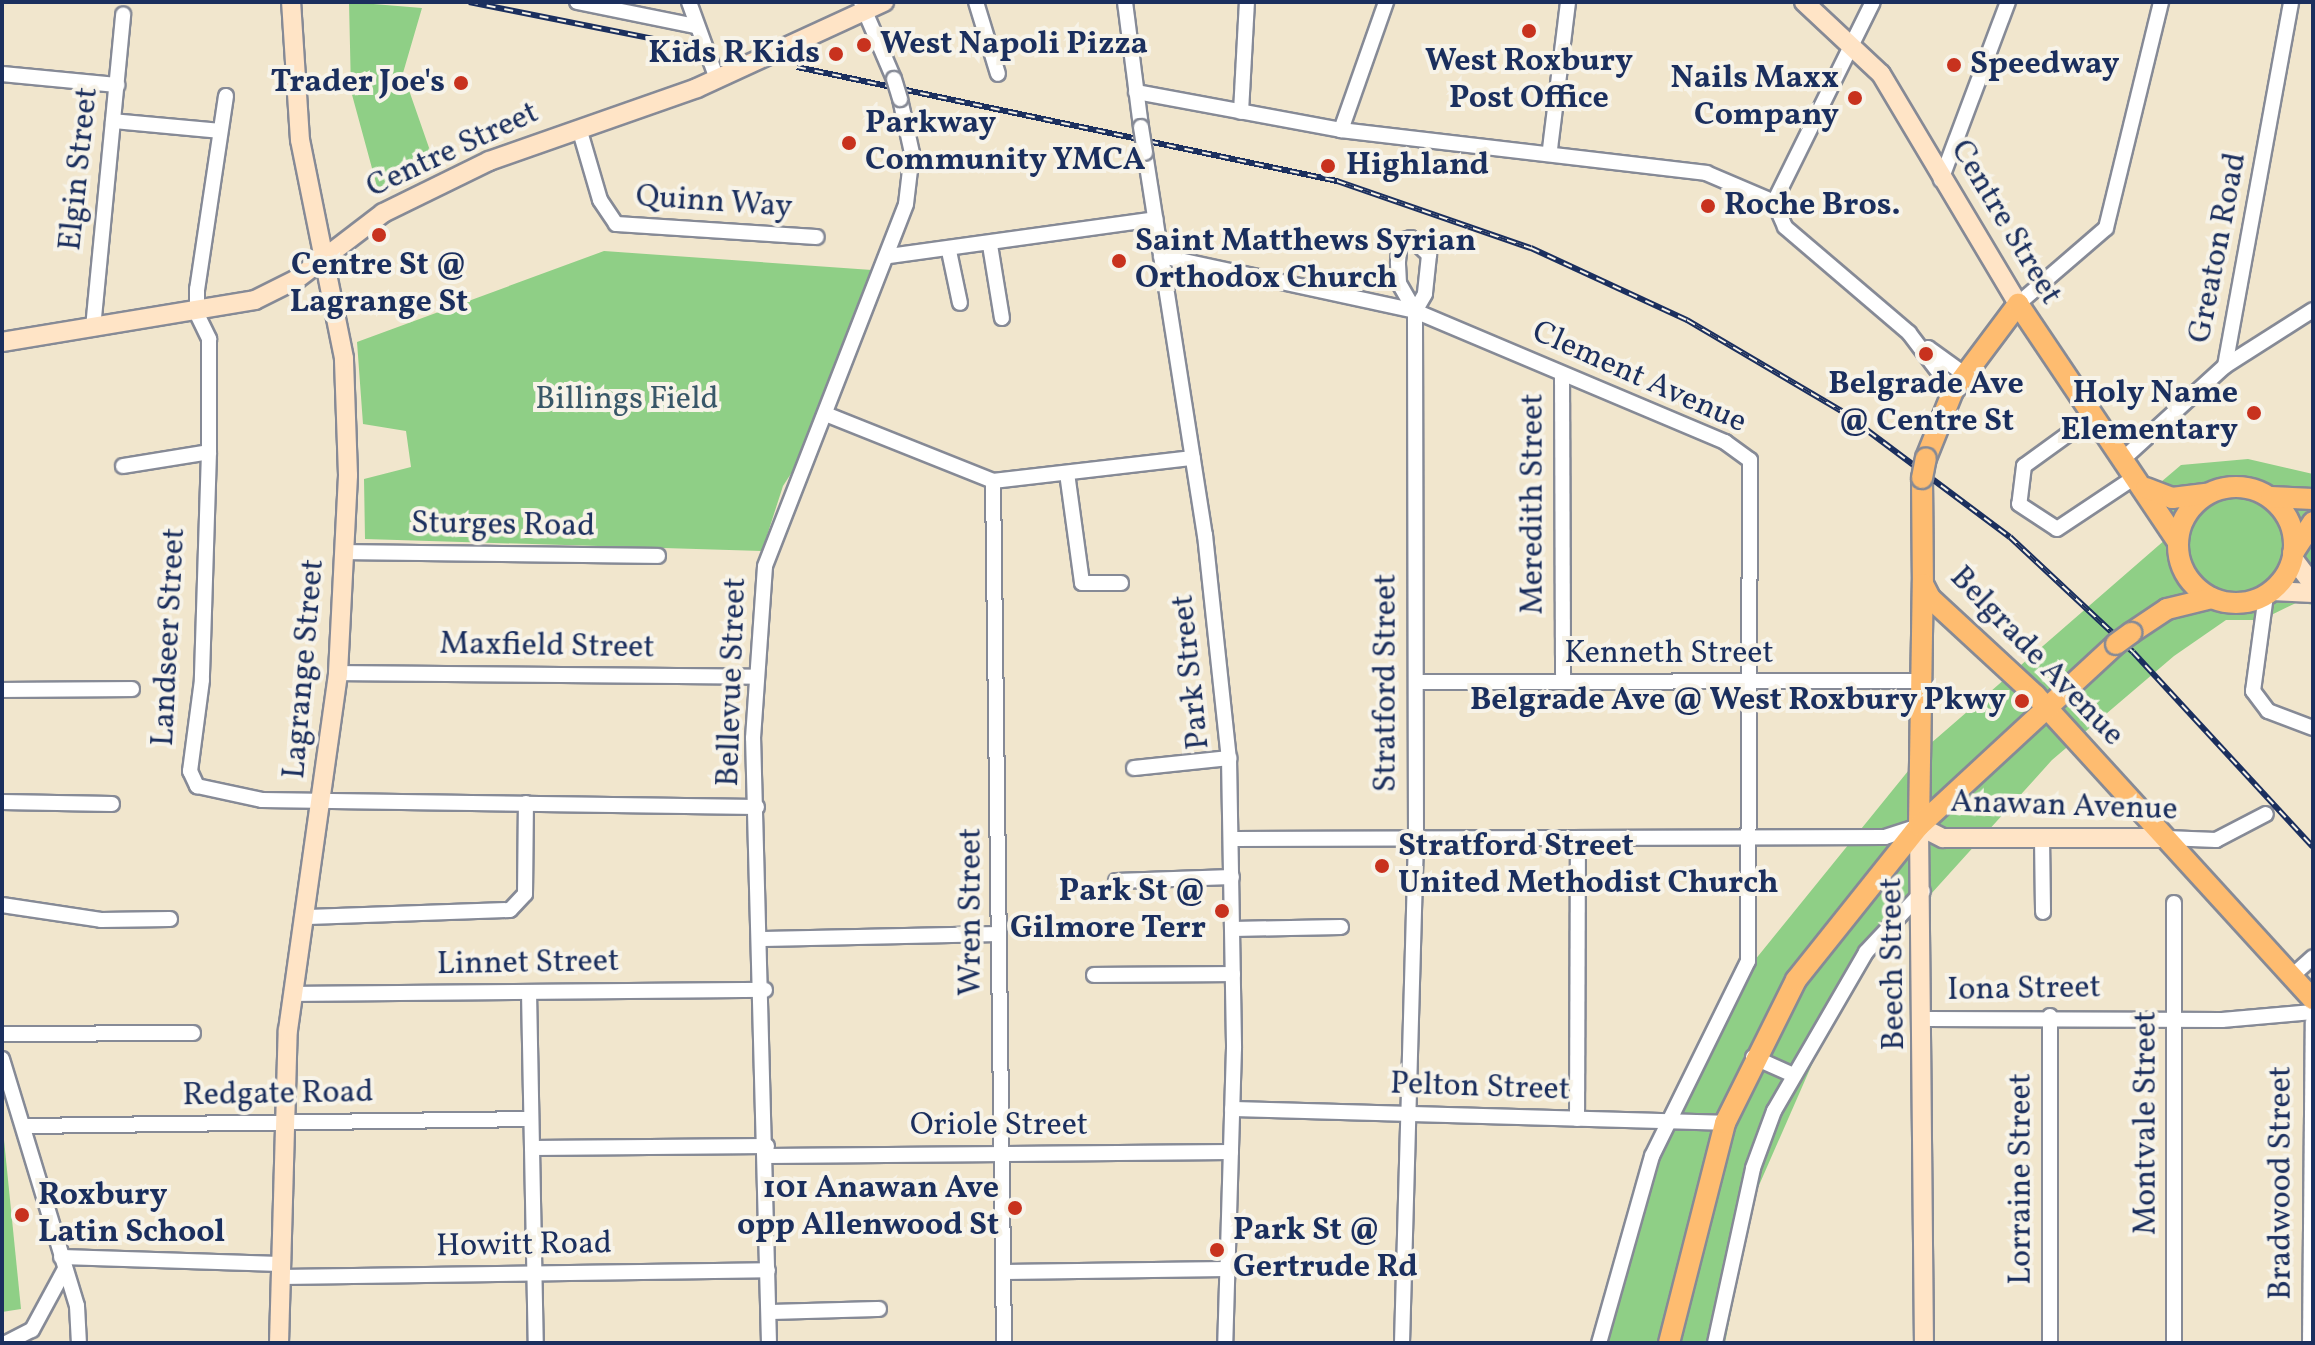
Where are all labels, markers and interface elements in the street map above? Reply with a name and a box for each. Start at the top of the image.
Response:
marker: West Roxbury Post Office [1520,22,1538,40]
place label: West Napoli Pizza [880,26,1148,64]
place label: Kids R Kids [648,35,820,73]
marker: West Napoli Pizza [855,36,873,54]
place label: West Roxbury Post Office [1425,44,1633,119]
marker: Kids R Kids [827,45,845,63]
place label: Speedway [1970,46,2120,84]
marker: Speedway [1945,56,1963,74]
place label: Nails Maxx Company [1670,61,1839,136]
place label: Trader Joe's [270,64,445,102]
marker: Trader Joe's [452,74,470,92]
street label: Elgin Street [52,85,108,253]
marker: Nails Maxx Company [1846,89,1864,107]
street label: Centre Street [361,94,545,208]
place label: Parkway Community YMCA [865,106,1146,181]
marker: Parkway Community YMCA [840,134,858,152]
street label: Centre Street [1941,134,2069,312]
place label: Highland [1346,147,1489,185]
street label: Greaton Road [2182,150,2256,346]
marker: Highland [1317,155,1339,177]
street label: Quinn Way [634,178,794,228]
place label: Roche Bros. [1724,187,1901,225]
marker: Roche Bros. [1699,197,1717,215]
place label: Saint Matthews Syrian Orthodox Church [1135,224,1476,299]
marker: Centre St @ Lagrange St [370,226,388,244]
place label: Centre St @ Lagrange St [290,248,468,323]
marker: Saint Matthews Syrian Orthodox Church [1110,252,1128,270]
street label: Clement Avenue [1526,314,1752,442]
marker: Belgrade Ave @ Centre St [1917,345,1935,363]
place label: Belgrade Ave @ Centre St [1828,367,2024,442]
place label: Holy Name Elementary [2060,376,2238,451]
park label: Billings Field [535,381,719,419]
street label: Meredith Street [1515,393,1553,615]
marker: Holy Name Elementary [2245,404,2263,422]
street label: Sturges Road [411,505,595,547]
street label: Landseer Street [145,527,195,747]
street label: Lagrange Street [276,558,334,780]
street label: Belgrade Avenue [1941,559,2131,755]
street label: Stratford Street [1368,574,1406,792]
street label: Bellevue Street [710,577,756,787]
street label: Park Street [1165,593,1219,751]
street label: Maxfield Street [439,626,655,668]
street label: Kenneth Street [1564,635,1774,673]
place label: Belgrade Ave @ West Roxbury Pkwy [1469,682,2006,720]
marker: Belgrade Ave @ West Roxbury Pkwy [2013,692,2031,710]
street label: Anawan Avenue [1950,784,2178,830]
street label: Wren Street [953,828,991,996]
place label: Stratford Street United Methodist Church [1398,829,1779,904]
marker: Stratford Street United Methodist Church [1373,857,1391,875]
place label: Park St @ Gilmore Terr [1009,874,1206,949]
street label: Beech Street [1873,877,1915,1051]
marker: Park St @ Gilmore Terr [1213,902,1231,920]
street label: Linnet Street [436,943,620,985]
street label: Iona Street [1947,969,2101,1011]
street label: Montvale Street [2128,1011,2166,1235]
street label: Pelton Street [1389,1066,1571,1110]
street label: Bradwood Street [2263,1066,2301,1300]
street label: Lorraine Street [2003,1073,2041,1285]
street label: Redgate Road [182,1074,374,1116]
street label: Oriole Street [910,1107,1088,1145]
place label: 101 Anawan Ave opp Allenwood St [737,1171,999,1246]
place label: Roxbury Latin School [38,1178,225,1253]
marker: 101 Anawan Ave opp Allenwood St [1006,1199,1024,1217]
marker: Roxbury Latin School [13,1206,31,1224]
place label: Park St @ Gertrude Rd [1233,1213,1418,1288]
street label: Howitt Road [436,1225,612,1267]
marker: Park St @ Gertrude Rd [1208,1241,1226,1259]

